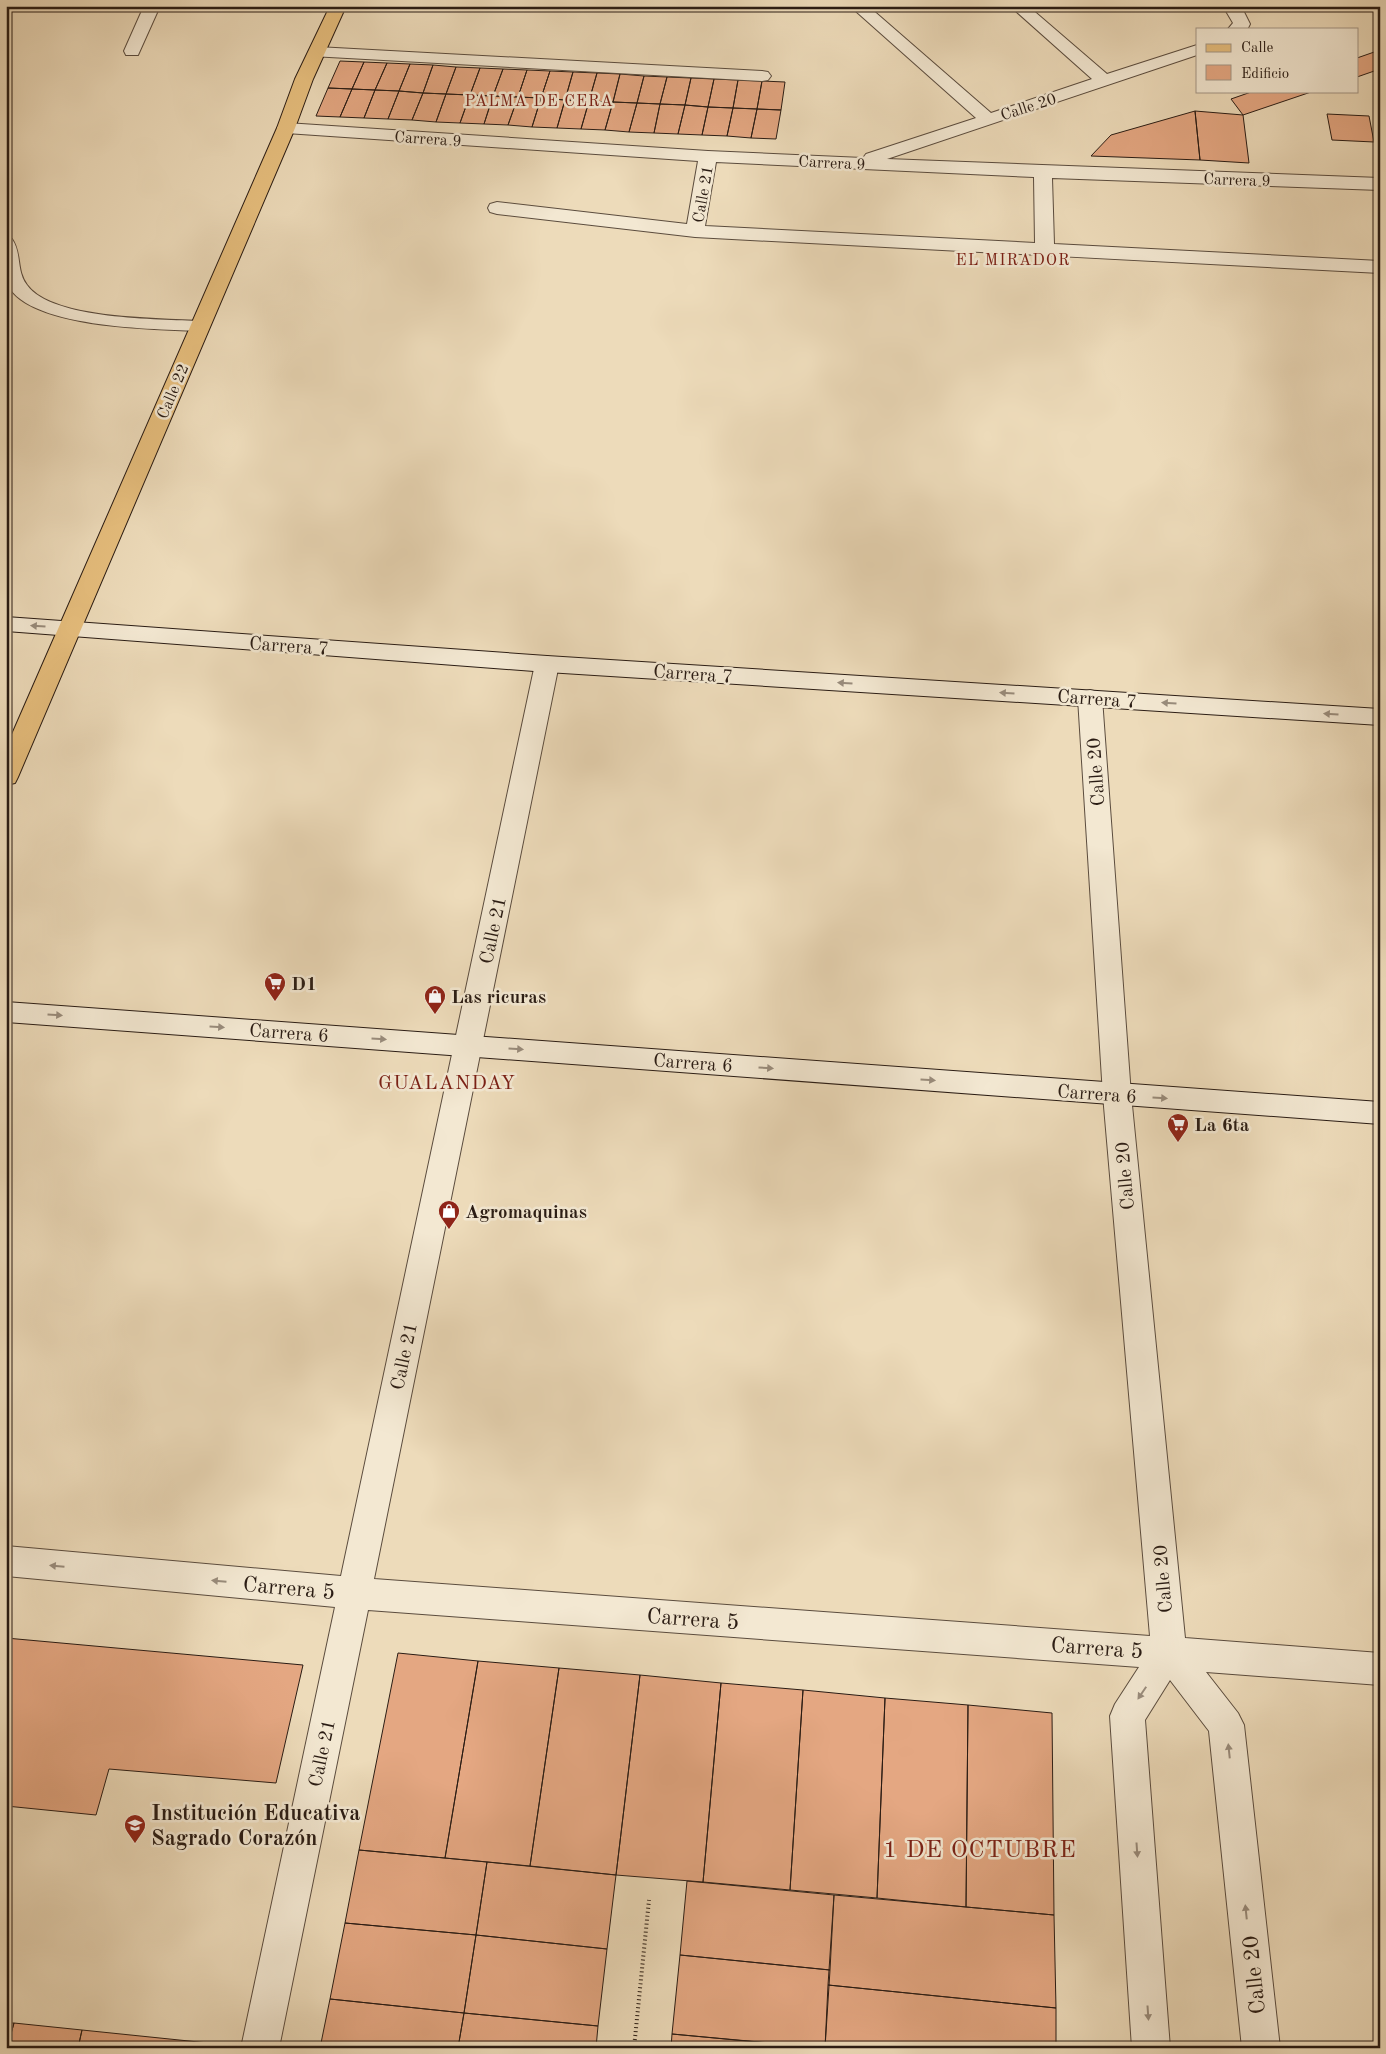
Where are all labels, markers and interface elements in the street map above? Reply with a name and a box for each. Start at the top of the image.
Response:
legend [1196,28,1358,92]
text: Calle [1241,41,1274,56]
text: Edificio [1241,67,1289,82]
street label: Calle 20 [999,91,1059,124]
district label: PALMA DE CERA [464,94,614,110]
street label: Carrera 9 [394,130,462,150]
street label: Carrera 9 [798,154,866,174]
street label: Calle 21 [691,165,717,224]
street label: Carrera 9 [1203,172,1271,190]
district label: EL MIRADOR [956,253,1070,269]
street label: Calle 22 [155,362,192,421]
one-way arrow [29,621,45,629]
street label: Carrera 7 [248,635,329,660]
street label: Carrera 7 [652,663,733,688]
one-way arrow [836,678,852,686]
one-way arrow [999,688,1015,696]
street label: Carrera 7 [1056,688,1137,713]
one-way arrow [1161,699,1177,707]
one-way arrow [1323,709,1339,717]
street label: Calle 20 [1086,737,1109,807]
street label: Calle 21 [478,895,511,966]
supermarket icon: D1 [263,971,287,1002]
place label: D1 [291,976,317,995]
shop icon: Las ricuras [423,984,447,1015]
place label: Las ricuras [451,989,546,1008]
one-way arrow [47,1012,63,1020]
street label: Carrera 6 [248,1022,329,1047]
one-way arrow [209,1023,225,1031]
one-way arrow [371,1035,387,1043]
one-way arrow [509,1045,525,1053]
street label: Carrera 6 [652,1052,733,1077]
one-way arrow [758,1064,774,1072]
district label: GUALANDAY [378,1074,516,1094]
one-way arrow [920,1077,936,1085]
street label: Carrera 6 [1056,1083,1137,1108]
one-way arrow [1152,1094,1168,1102]
supermarket icon: La 6ta [1166,1112,1190,1143]
place label: La 6ta [1194,1117,1250,1136]
street label: Calle 20 [1114,1141,1139,1211]
shop icon: Agromaquinas [437,1199,461,1230]
place label: Agromaquinas [465,1204,587,1223]
street label: Calle 21 [389,1321,422,1392]
street label: Calle 20 [1152,1544,1177,1614]
one-way arrow [49,1562,65,1570]
street label: Carrera 5 [242,1574,336,1604]
one-way arrow [210,1577,226,1585]
street label: Carrera 5 [646,1606,740,1634]
street label: Carrera 5 [1050,1635,1144,1663]
one-way arrow [1138,1686,1147,1700]
street label: Calle 21 [307,1718,340,1789]
one-way arrow [1224,1742,1232,1758]
place label: Institución Educativa Sagrado Corazón [151,1803,360,1850]
school or university icon: Institución Educativa Sagrado Corazón [123,1813,147,1844]
district label: 1 DE OCTUBRE [883,1839,1077,1863]
one-way arrow [1133,1843,1141,1859]
one-way arrow [1242,1904,1250,1920]
street label: Calle 20 [1240,1934,1270,2015]
one-way arrow [1145,2005,1153,2021]

